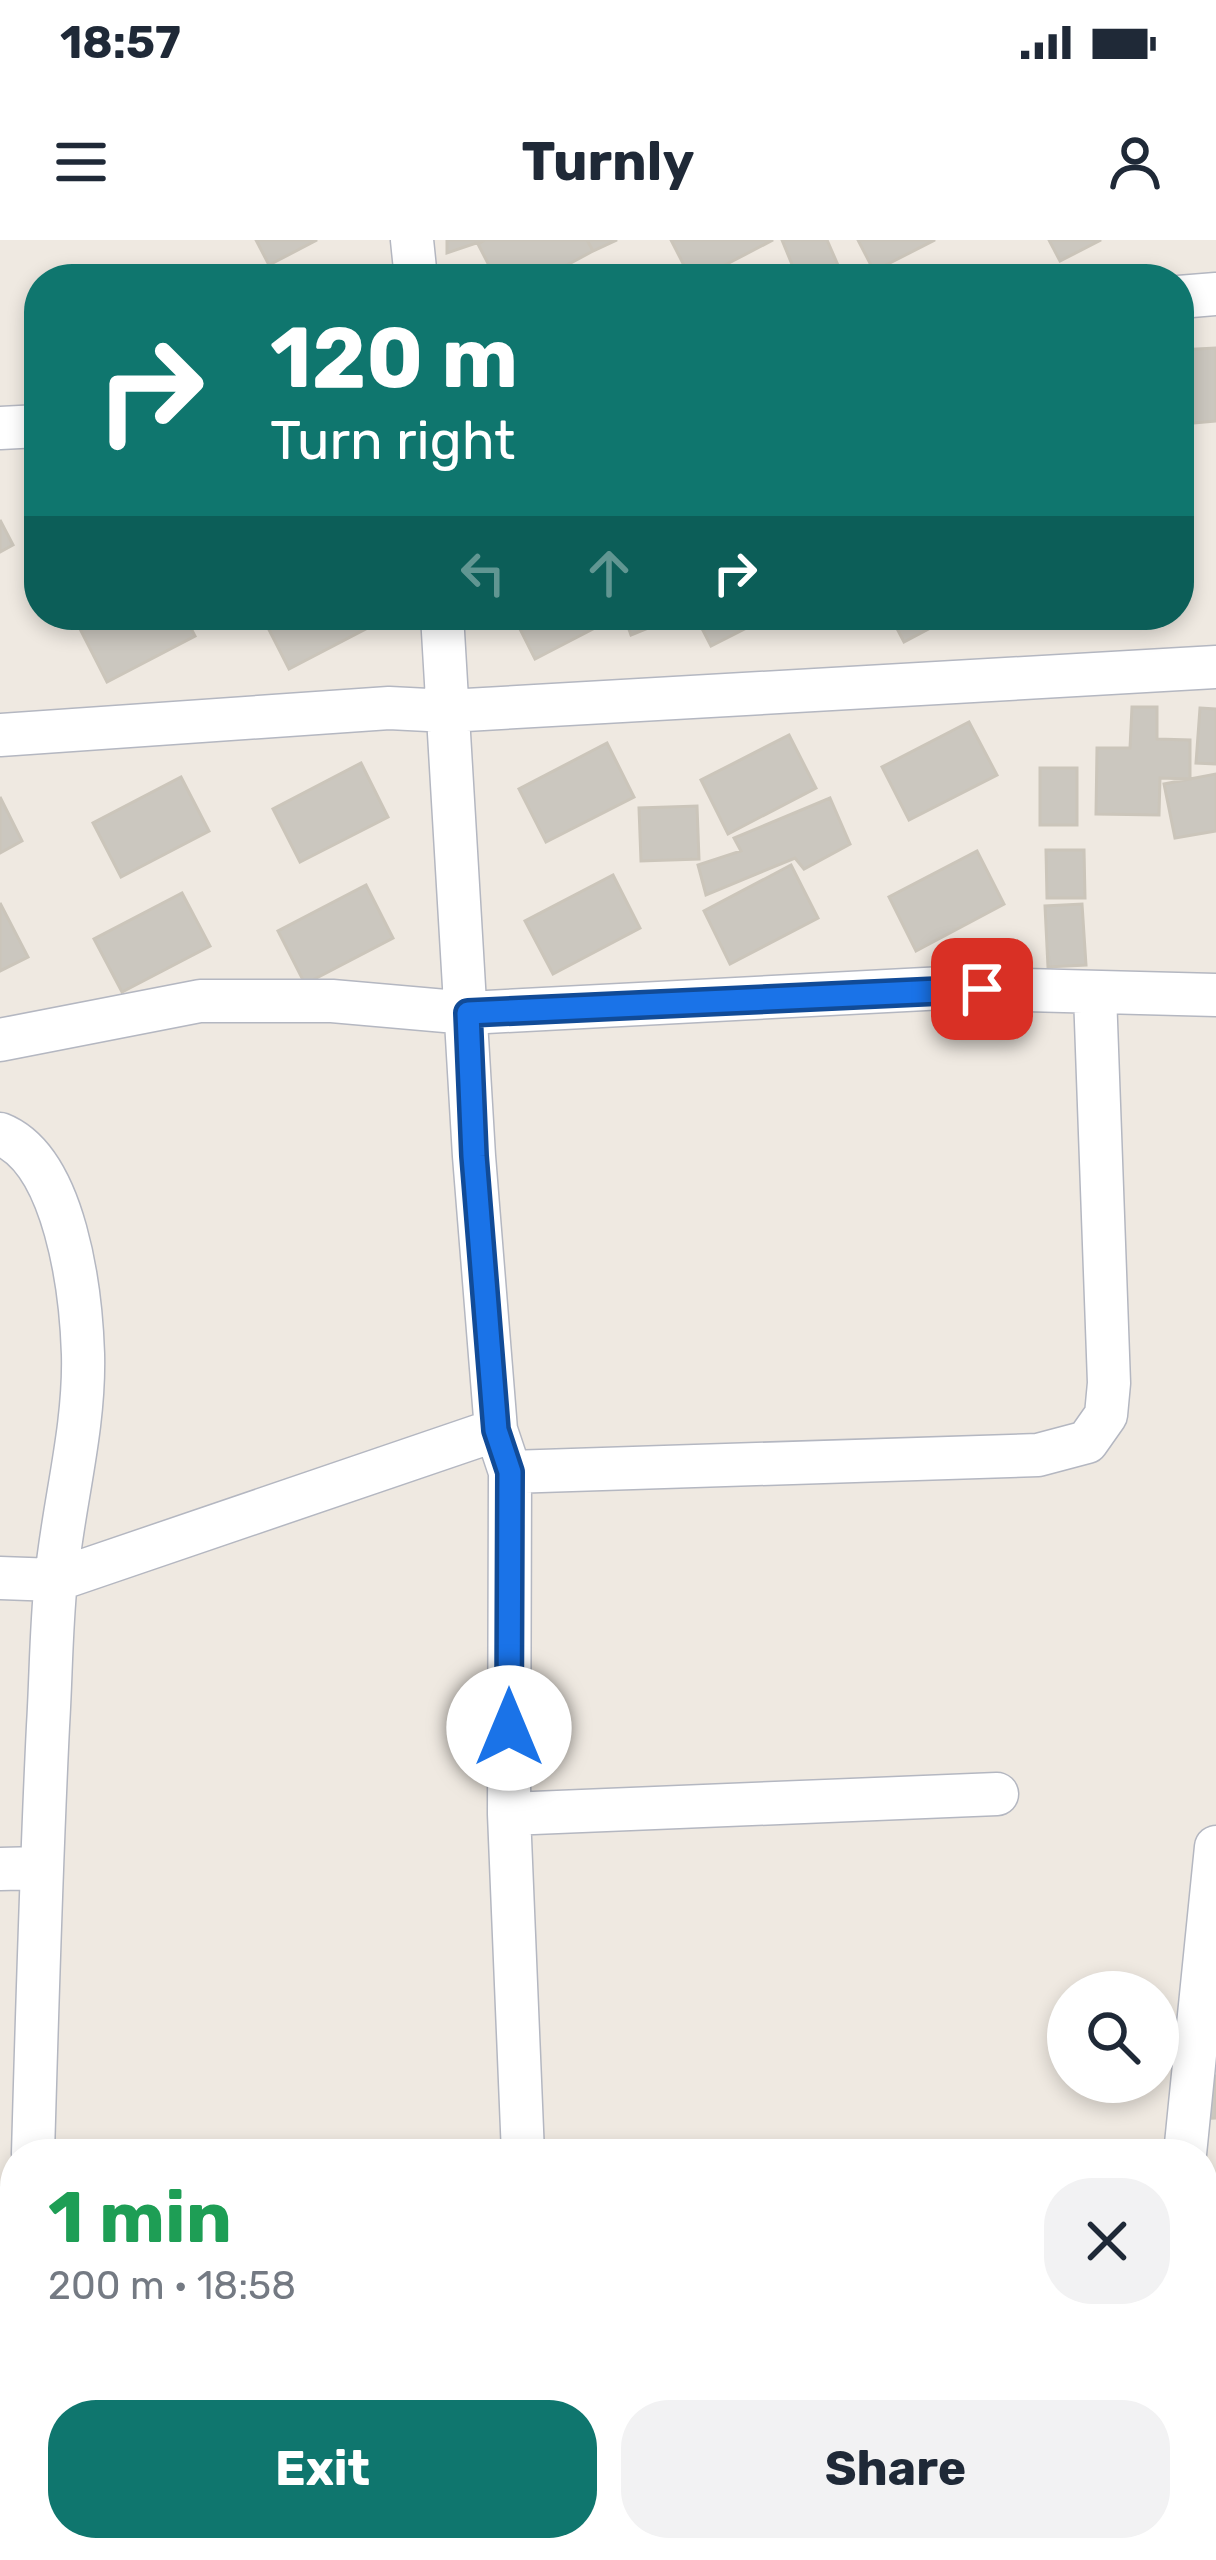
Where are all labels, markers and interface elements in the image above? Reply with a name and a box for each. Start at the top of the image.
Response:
text: 18:57 [60,16,181,69]
icon: menu [48,129,114,195]
icon: person [1102,129,1168,195]
text: Turnly [522,130,694,194]
text: 120 m [270,308,518,408]
icon: right [72,312,228,468]
text: Turn right [270,409,515,473]
icon: left [450,540,516,606]
icon: ahead [576,540,642,606]
icon: right [702,540,768,606]
pin [931,938,1033,1040]
icon: arrive [949,956,1015,1022]
position arrow [446,1665,572,1791]
map controls [1047,1971,1179,2103]
button: search [1047,1971,1179,2103]
text: 1 min [48,2175,232,2260]
button: close [1044,2178,1170,2304]
text: 200 m · 18:58 [48,2263,296,2309]
button: Exit [48,2400,597,2538]
button: Share [621,2400,1170,2538]

